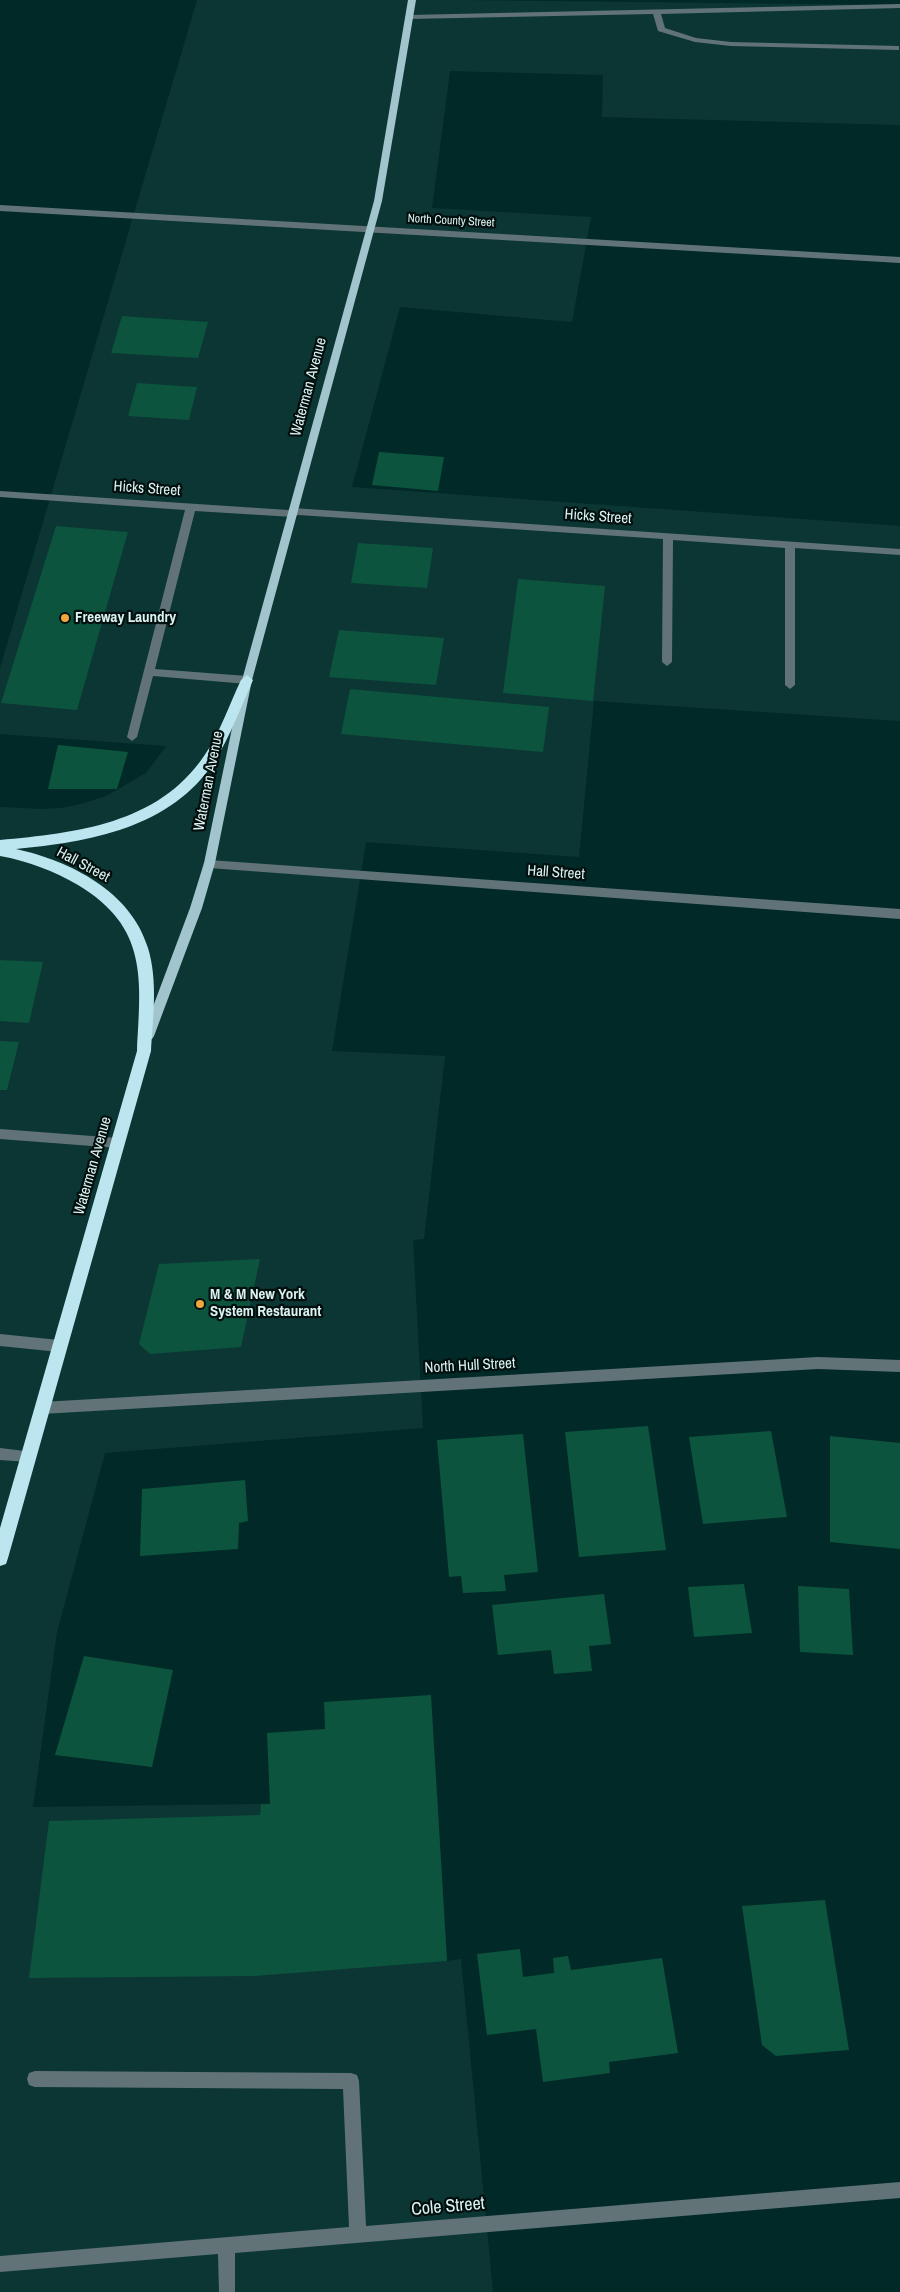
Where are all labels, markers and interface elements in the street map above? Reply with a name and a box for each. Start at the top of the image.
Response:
street label: North County Street [407,212,495,230]
street label: Waterman Avenue [287,336,331,438]
street label: Hicks Street [113,478,181,500]
street label: Hicks Street [564,506,632,528]
place label: Freeway Laundry [75,609,176,627]
marker: Freeway Laundry [59,612,71,624]
street label: Waterman Avenue [191,730,227,832]
street label: Hall Street [53,844,113,886]
street label: Hall Street [527,862,585,884]
street label: Waterman Avenue [70,1115,116,1217]
place label: M & M New York System Restaurant [210,1286,321,1321]
marker: M & M New York System Restaurant [194,1298,206,1310]
street label: North Hull Street [424,1355,516,1377]
street label: Cole Street [410,2193,486,2221]

